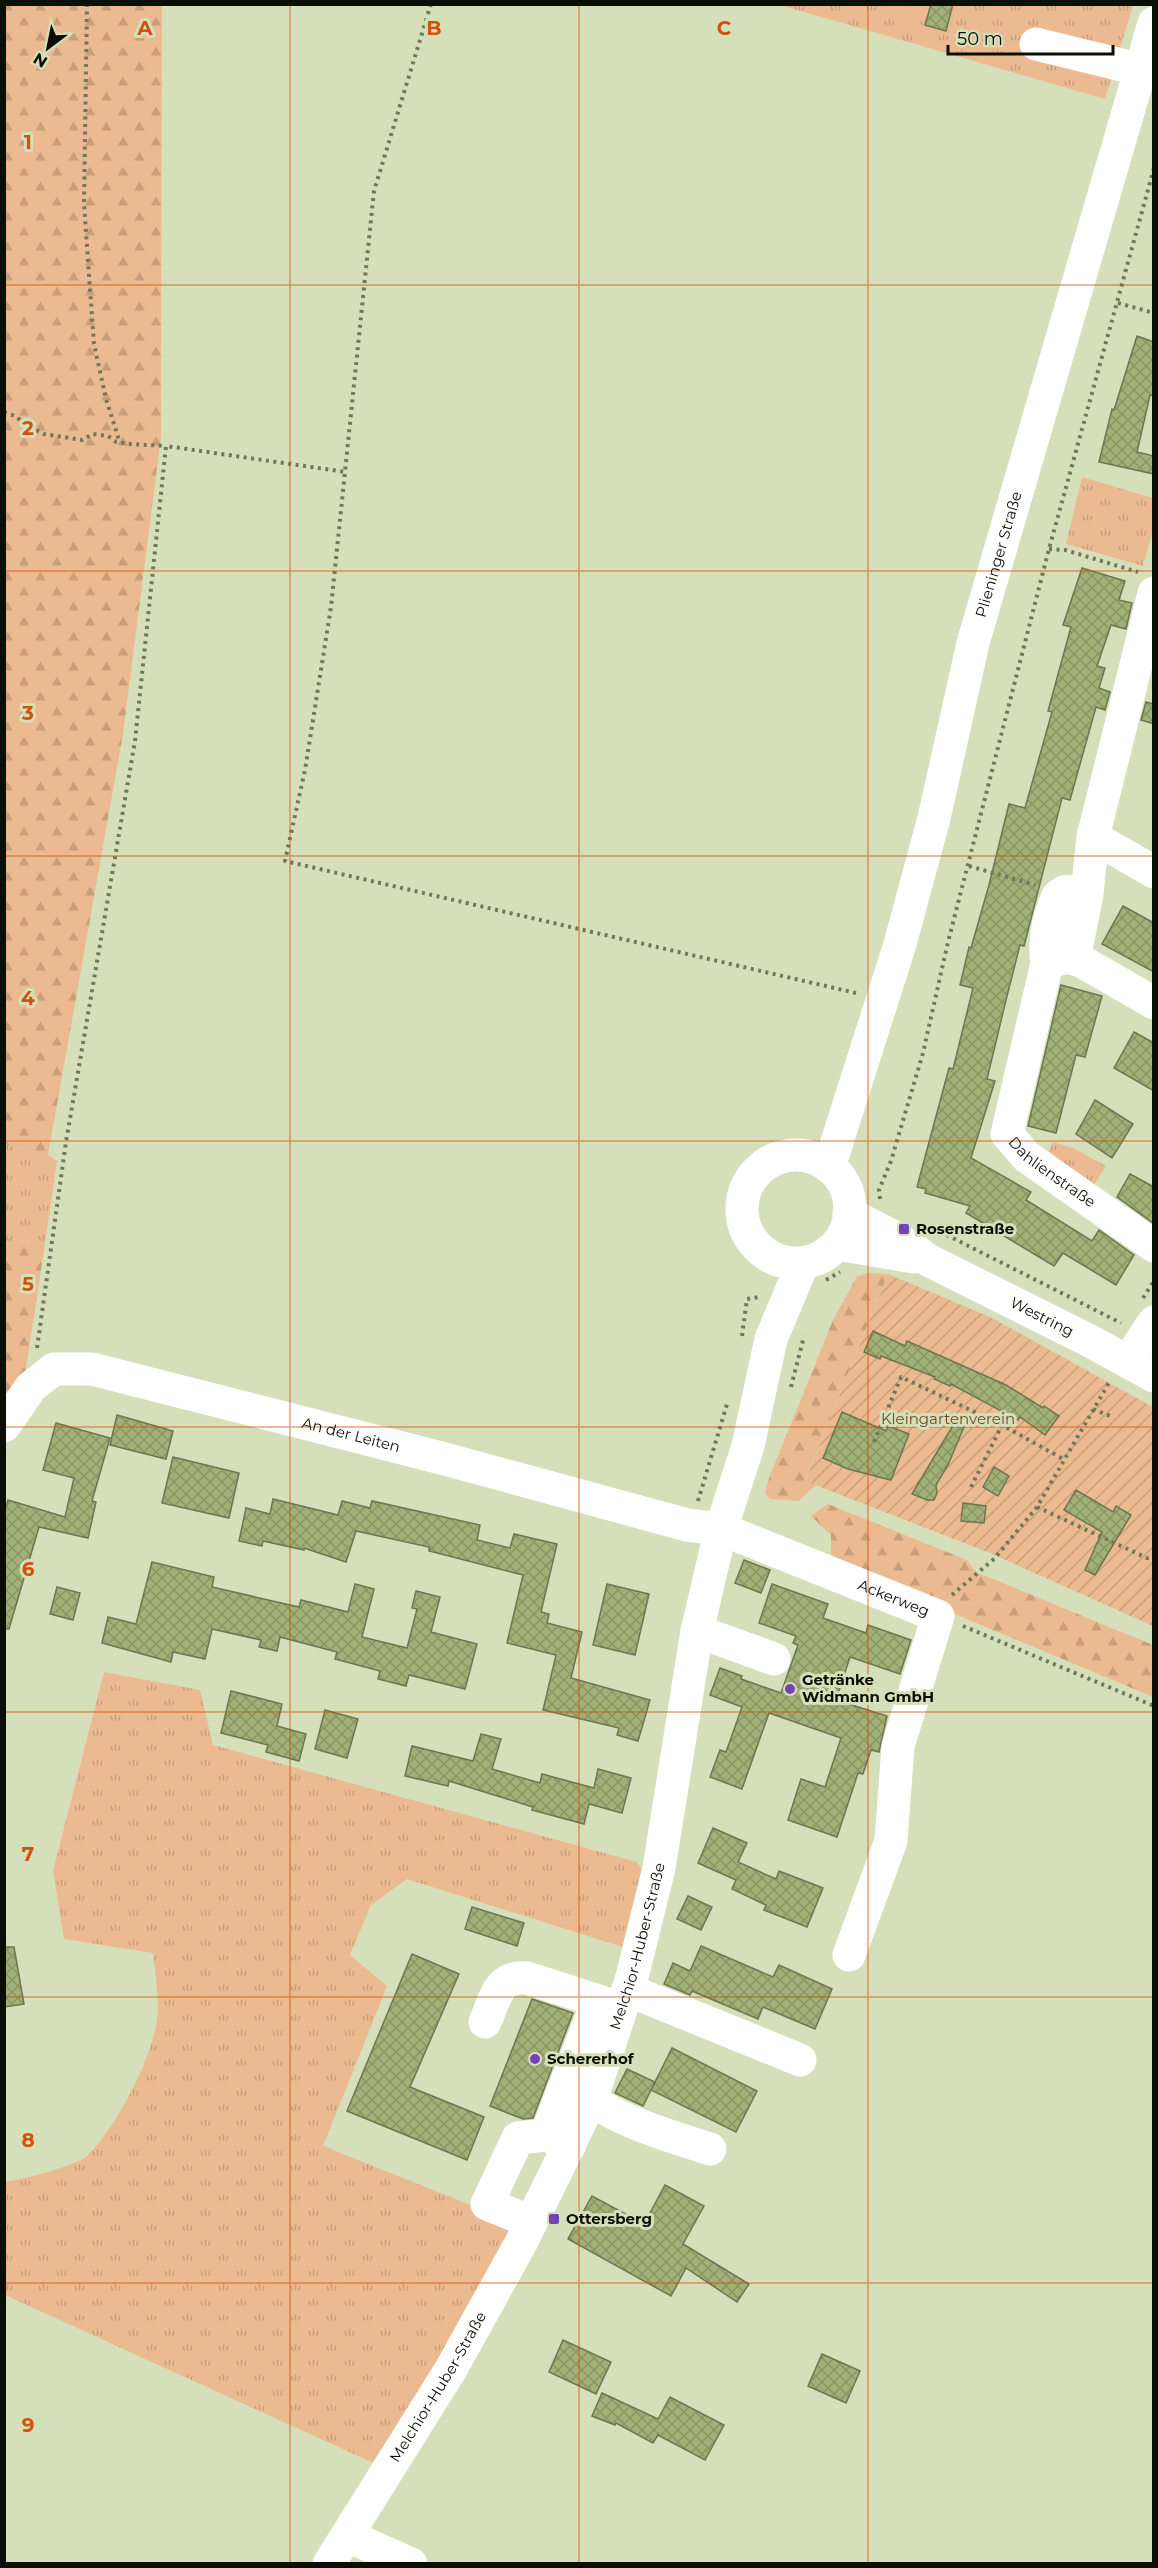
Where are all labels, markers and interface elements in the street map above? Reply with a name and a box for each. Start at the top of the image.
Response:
text: A [136,16,153,40]
text: B [426,16,442,40]
text: C [717,16,732,40]
north arrow [18,18,78,78]
scale bar [948,18,1113,56]
text: 50 m [957,28,1003,50]
text: N [30,49,51,72]
text: 1 [24,130,32,154]
text: 2 [22,416,34,440]
street label: Plieninger Straße [971,489,1026,620]
text: 3 [21,701,34,725]
text: 4 [21,986,35,1010]
street label: Dahlienstraße [1005,1132,1100,1211]
place label: Rosenstraße [916,1219,1014,1238]
marker: Rosenstraße [897,1222,911,1236]
text: 5 [22,1272,34,1296]
street label: Westring [1007,1293,1077,1340]
park label: Kleingartenverein [881,1409,1015,1428]
street label: An der Leiten [300,1413,402,1456]
text: 6 [22,1557,35,1581]
street label: Ackerweg [855,1575,932,1621]
place label: Getränke Widmann GmbH [802,1670,934,1706]
marker: Getränke Widmann GmbH [783,1682,797,1696]
text: 7 [22,1842,34,1866]
street label: Melchior-Huber-Straße [605,1862,669,2032]
place label: Schererhof [547,2049,635,2068]
marker: Schererhof [528,2052,542,2066]
text: 8 [21,2128,35,2152]
place label: Ottersberg [566,2209,652,2228]
marker: Ottersberg [547,2212,561,2226]
street label: Melchior-Huber-Straße [385,2308,490,2466]
text: 9 [22,2413,34,2437]

